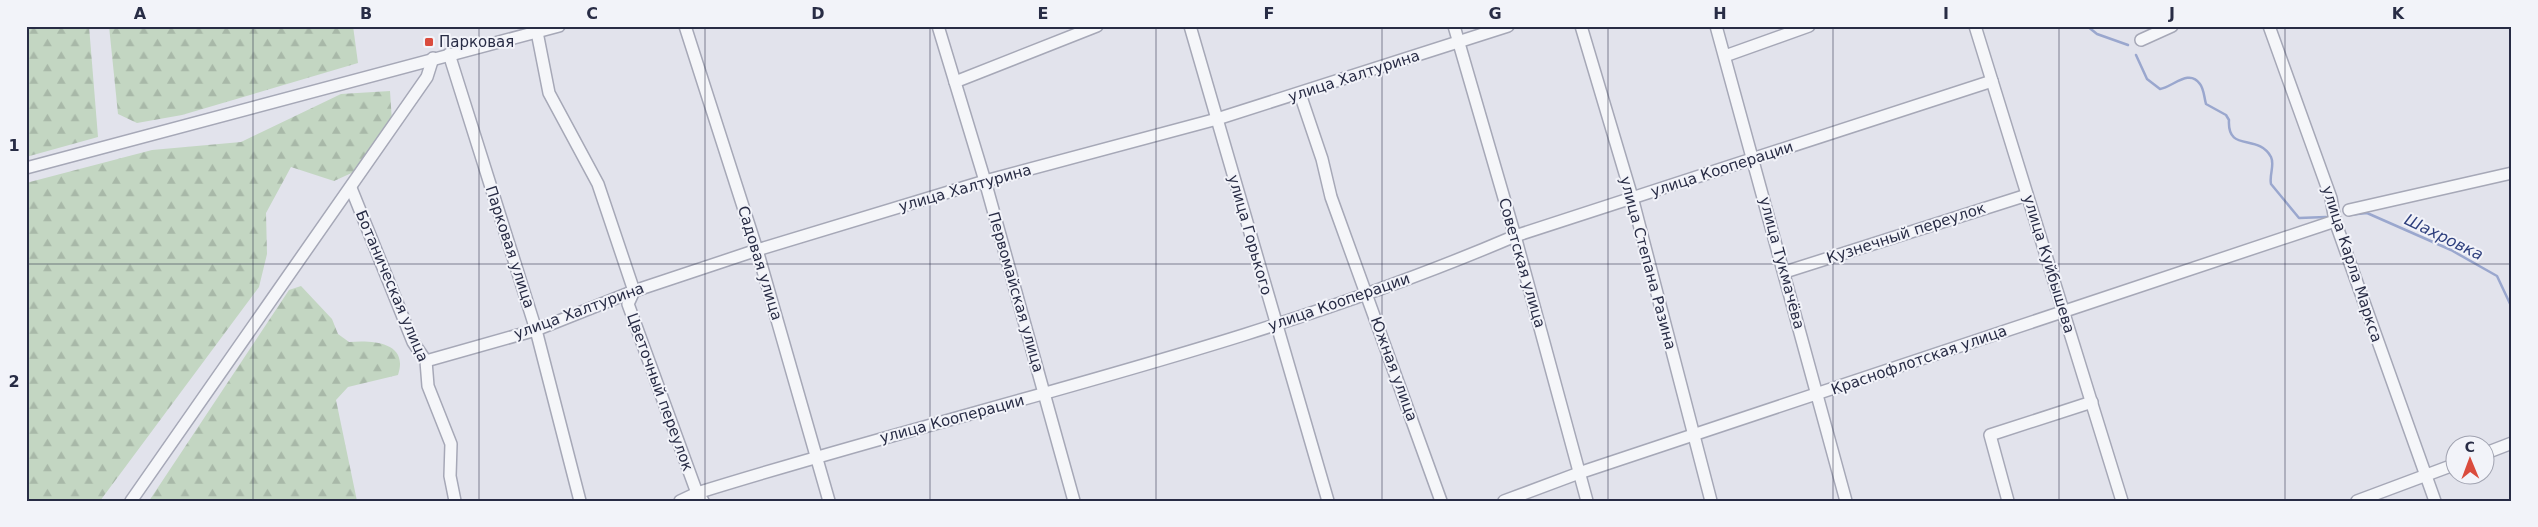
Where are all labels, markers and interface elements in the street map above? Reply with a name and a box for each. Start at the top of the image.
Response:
text: A [134,4,147,23]
text: B [360,4,372,23]
text: C [586,4,598,23]
text: D [811,4,825,23]
text: E [1038,4,1048,23]
text: F [1264,4,1274,23]
text: G [1488,4,1502,23]
text: H [1713,4,1727,23]
text: I [1943,4,1949,23]
text: J [2168,4,2175,23]
text: K [2392,4,2405,23]
place label: Парковая [439,33,514,51]
marker: Парковая [423,36,435,48]
street label: улица Халтурина [1286,46,1422,106]
text: 1 [8,136,20,155]
street label: улица Кооперации [1648,137,1796,201]
street label: улица Халтурина [897,160,1033,216]
street label: улица Горького [1224,173,1276,297]
street label: улица Степана Разина [1616,174,1680,352]
street label: улица Карла Маркса [2318,183,2386,345]
street label: Парковая улица [482,184,538,310]
street label: улица Куйбышева [2019,193,2079,335]
street label: улица Тукмачёва [1756,195,1808,331]
street label: Советская улица [1495,196,1549,330]
street label: Кузнечный переулок [1824,199,1988,267]
street label: Садовая улица [734,204,786,322]
street label: Ботаническая улица [352,207,432,365]
street label: Первомайская улица [984,210,1048,374]
water label: Шахровка [2402,210,2486,264]
street label: улица Кооперации [1266,269,1412,335]
street label: улица Халтурина [511,279,647,343]
street label: Цветочный переулок [623,310,697,474]
street label: Южная улица [1367,314,1421,424]
street label: Краснофлотская улица [1829,321,2009,399]
text: 2 [8,372,20,391]
street label: улица Кооперации [878,391,1026,447]
north arrow [2446,434,2496,484]
text: С [2464,439,2475,455]

